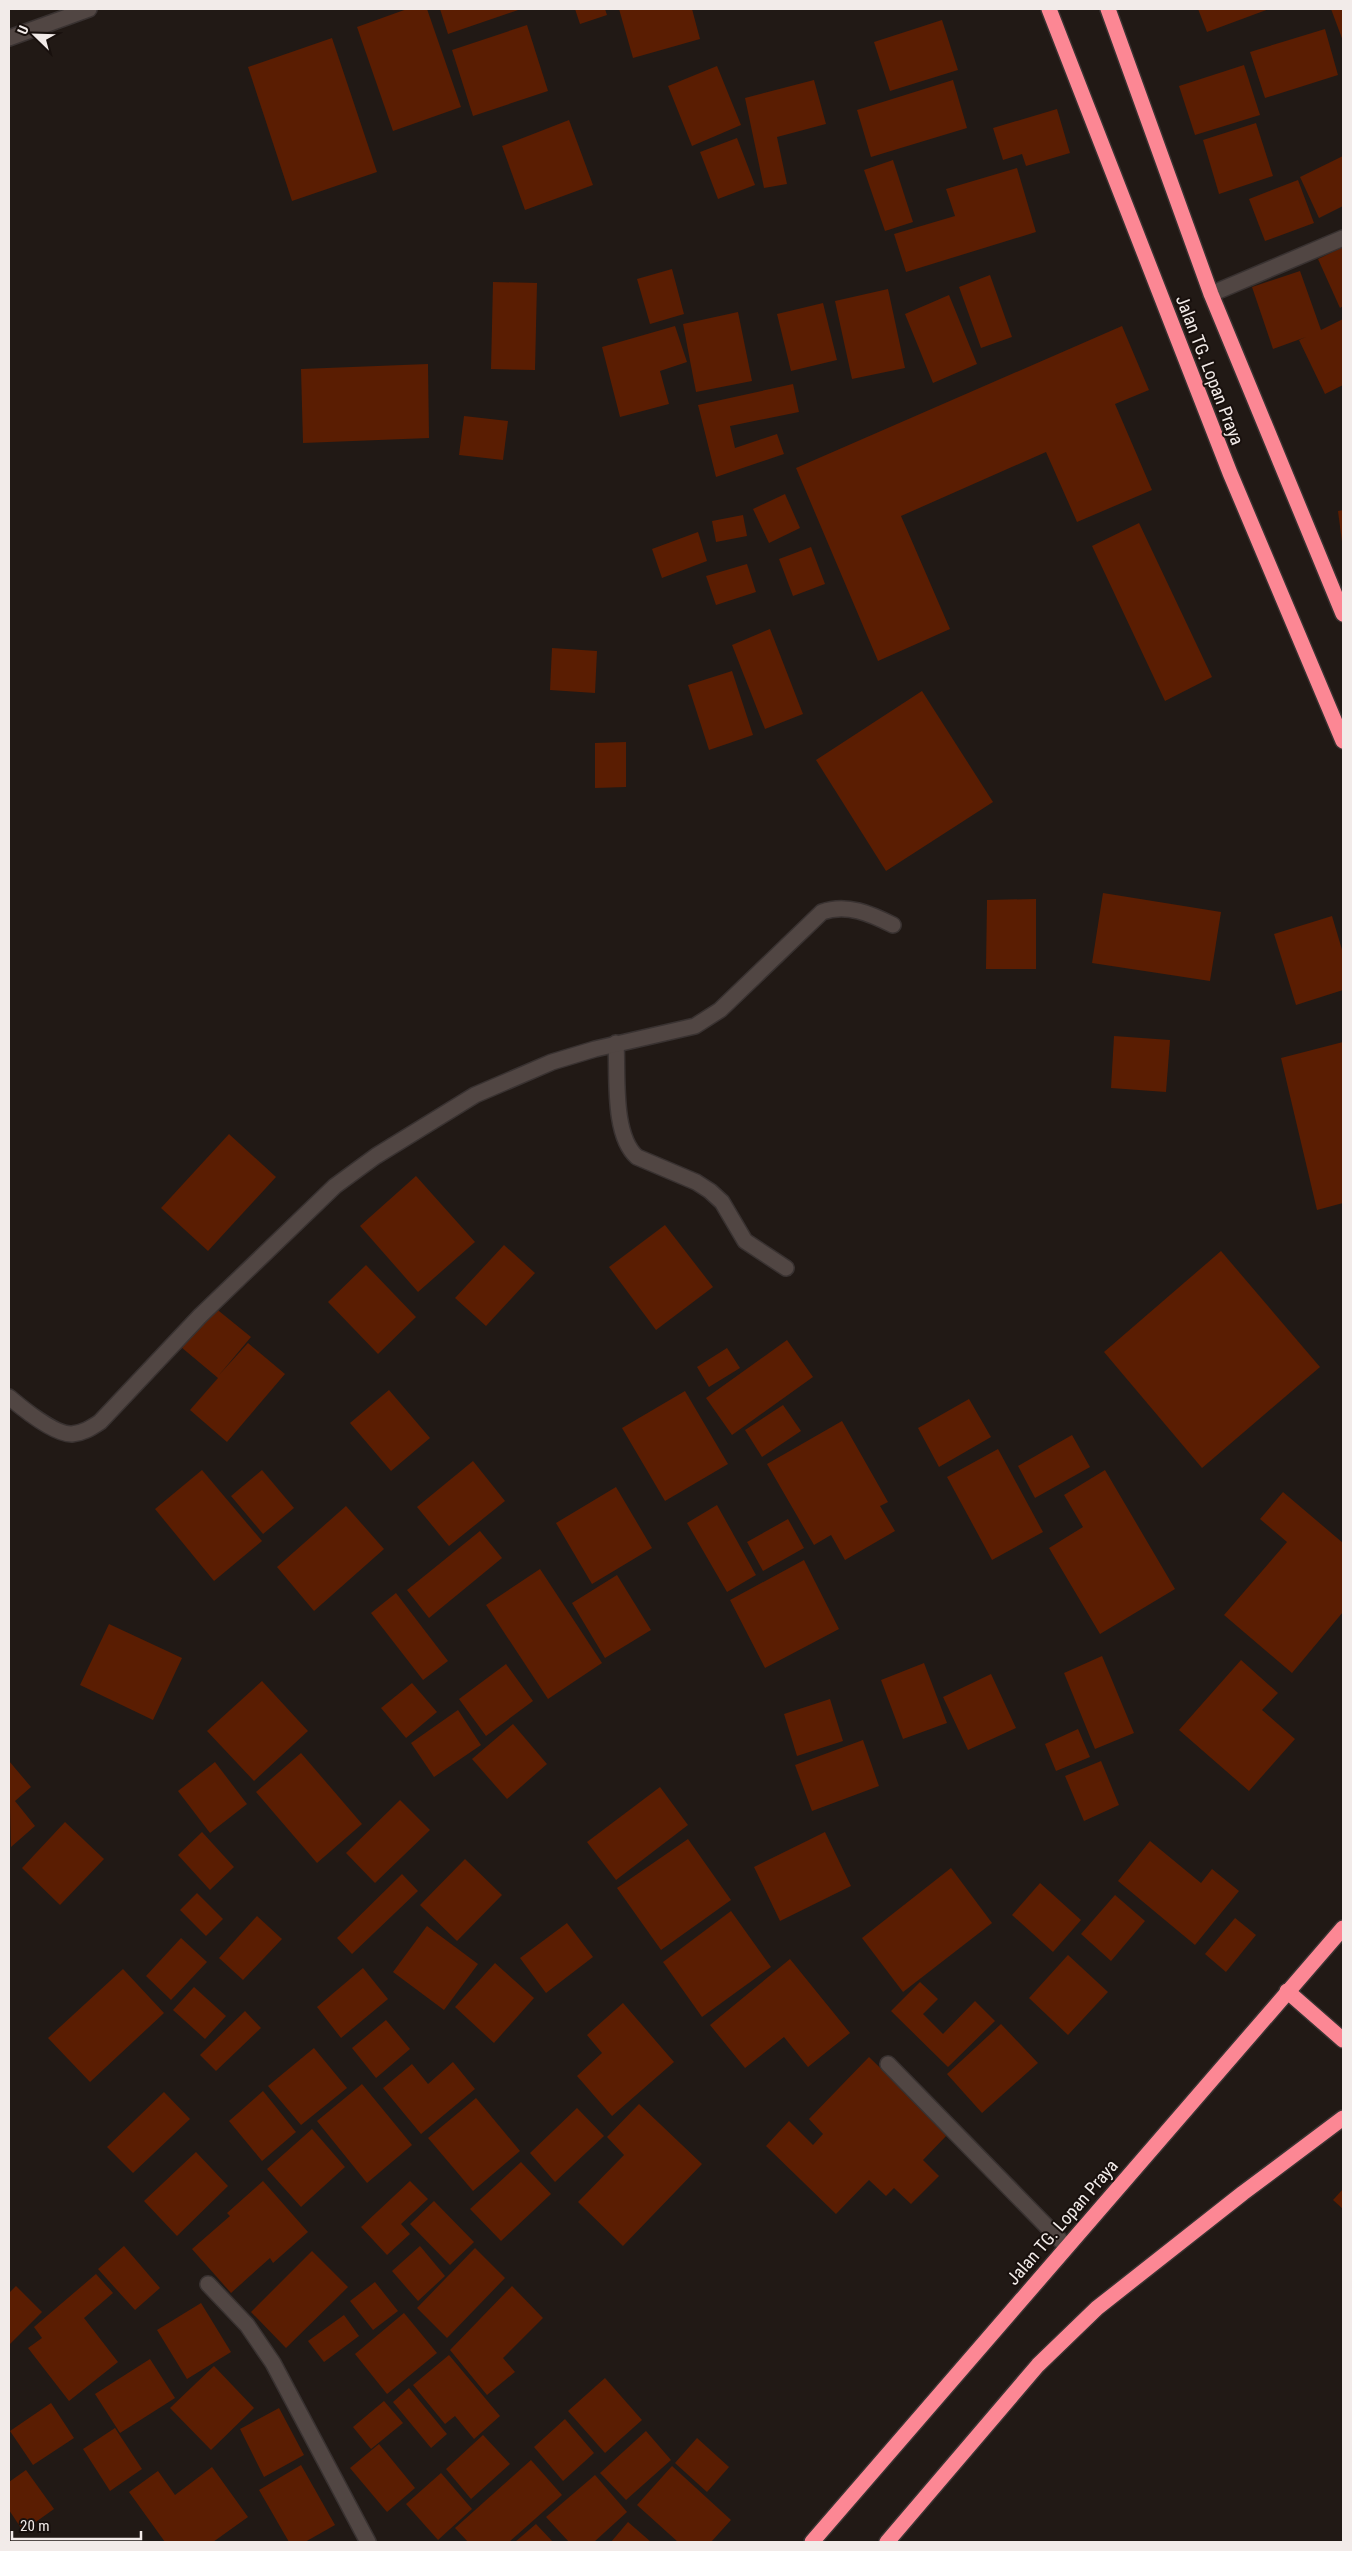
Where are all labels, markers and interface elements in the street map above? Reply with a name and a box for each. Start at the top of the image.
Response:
north arrow [10,10,60,60]
text: U [14,23,32,37]
street label: Jalan TG. Lopan Praya [1172,292,1248,448]
street label: Jalan TG. Lopan Praya [1002,2155,1122,2289]
scale bar [12,2508,141,2540]
text: 20 m [20,2517,50,2535]

